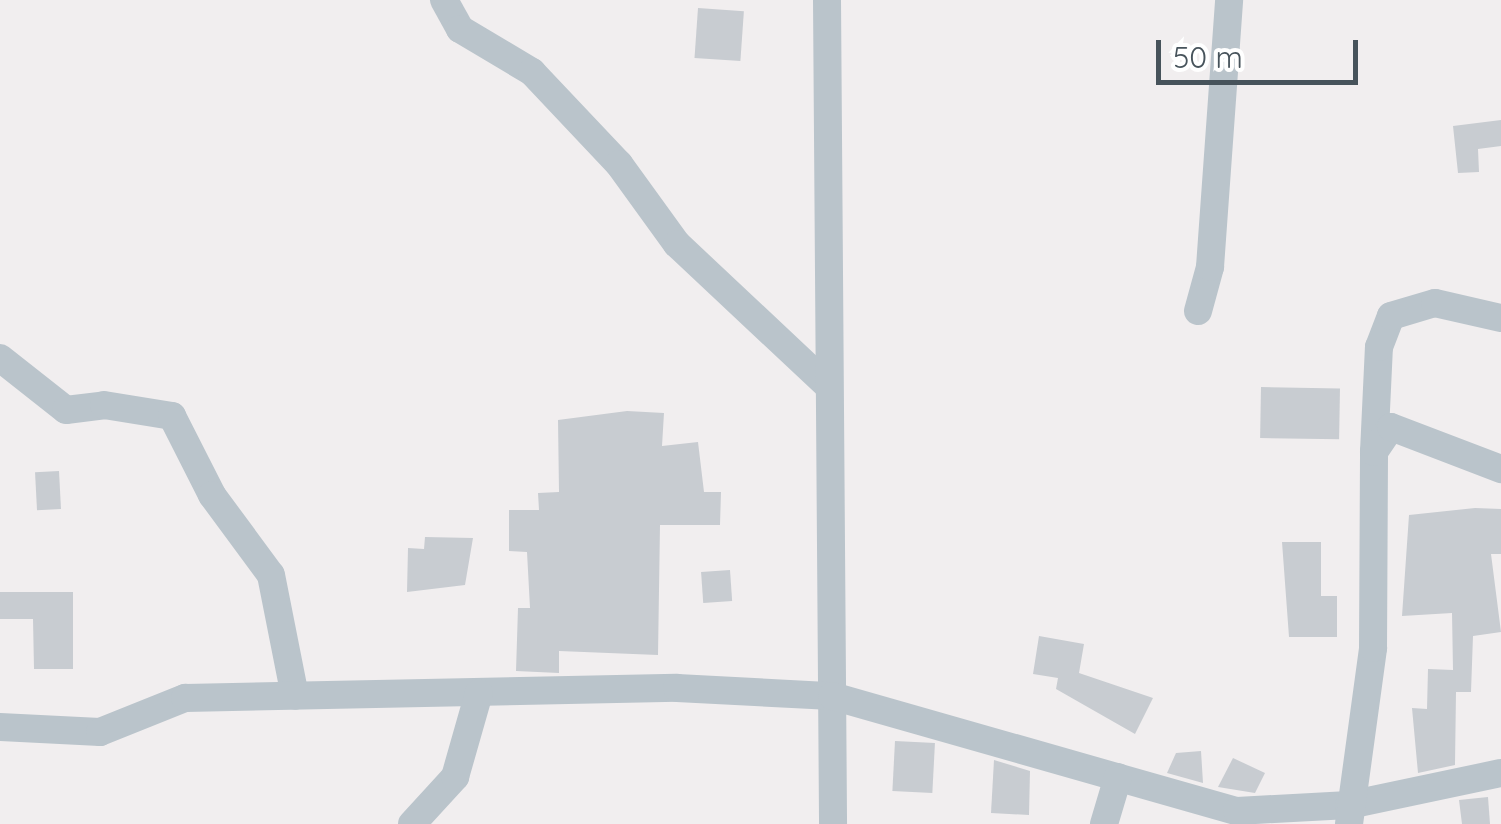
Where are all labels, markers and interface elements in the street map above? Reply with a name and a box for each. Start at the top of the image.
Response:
scale bar [1161,20,1364,82]
text: 50 m [1173,38,1243,76]

